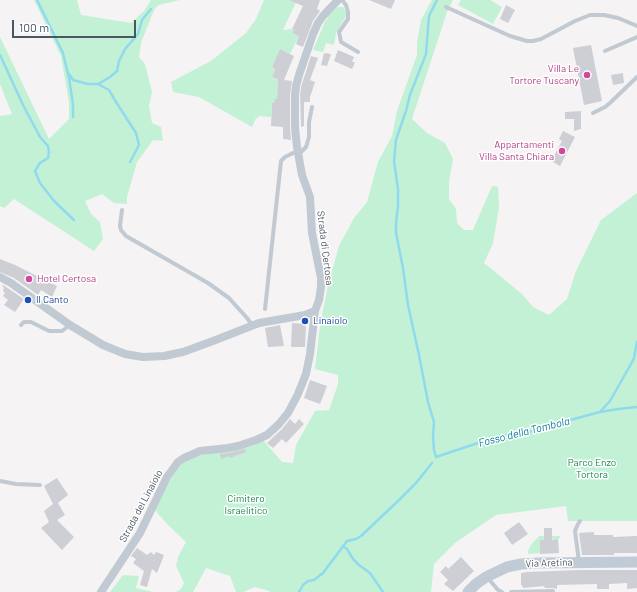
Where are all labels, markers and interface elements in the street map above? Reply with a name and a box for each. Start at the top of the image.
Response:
scale bar [14,12,138,38]
text: 100 m [19,20,49,34]
place label: Villa Le Tortore Tuscany [509,63,579,86]
marker: Villa Le Tortore Tuscany [582,70,592,80]
place label: Appartamenti Villa Santa Chiara [479,139,554,162]
marker: Appartamenti Villa Santa Chiara [557,146,567,156]
street label: Strada di Certosa [314,210,336,286]
place label: Hotel Certosa [37,273,96,285]
marker: Hotel Certosa [24,274,34,284]
place label: Il Canto [36,294,68,306]
marker: Il Canto [23,295,33,305]
place label: Linaiolo [313,315,347,327]
marker: Linaiolo [300,316,310,326]
water label: Fosso della Tombola [477,414,571,450]
park label: Parco Enzo Tortora [568,457,616,480]
street label: Strada del Linaiolo [117,468,165,544]
park label: Cimitero Israelitico [224,493,268,516]
street label: Via Aretina [525,556,573,570]

